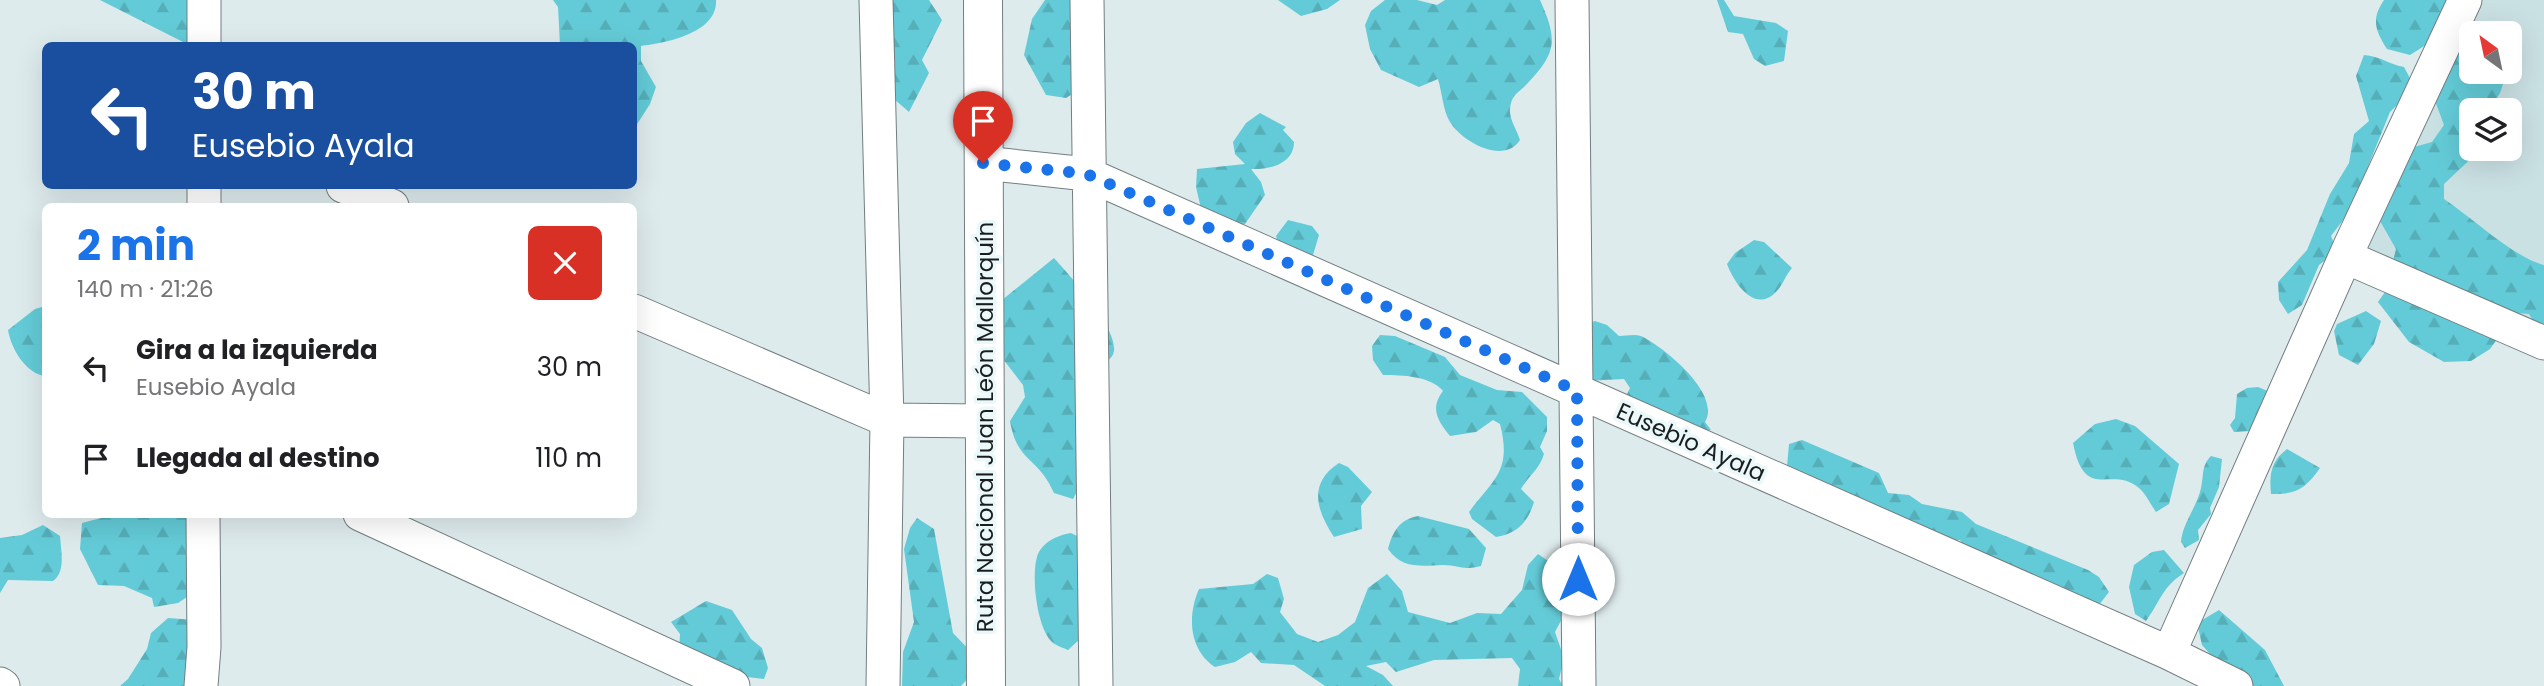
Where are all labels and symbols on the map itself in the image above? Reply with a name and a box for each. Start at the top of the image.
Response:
north arrow [2459,21,2522,84]
pin [953,91,1013,163]
street label: Ruta Nacional Juan León Mallorquín [969,222,1001,632]
street label: Eusebio Ayala [1611,395,1771,489]
position arrow [1541,542,1615,616]

